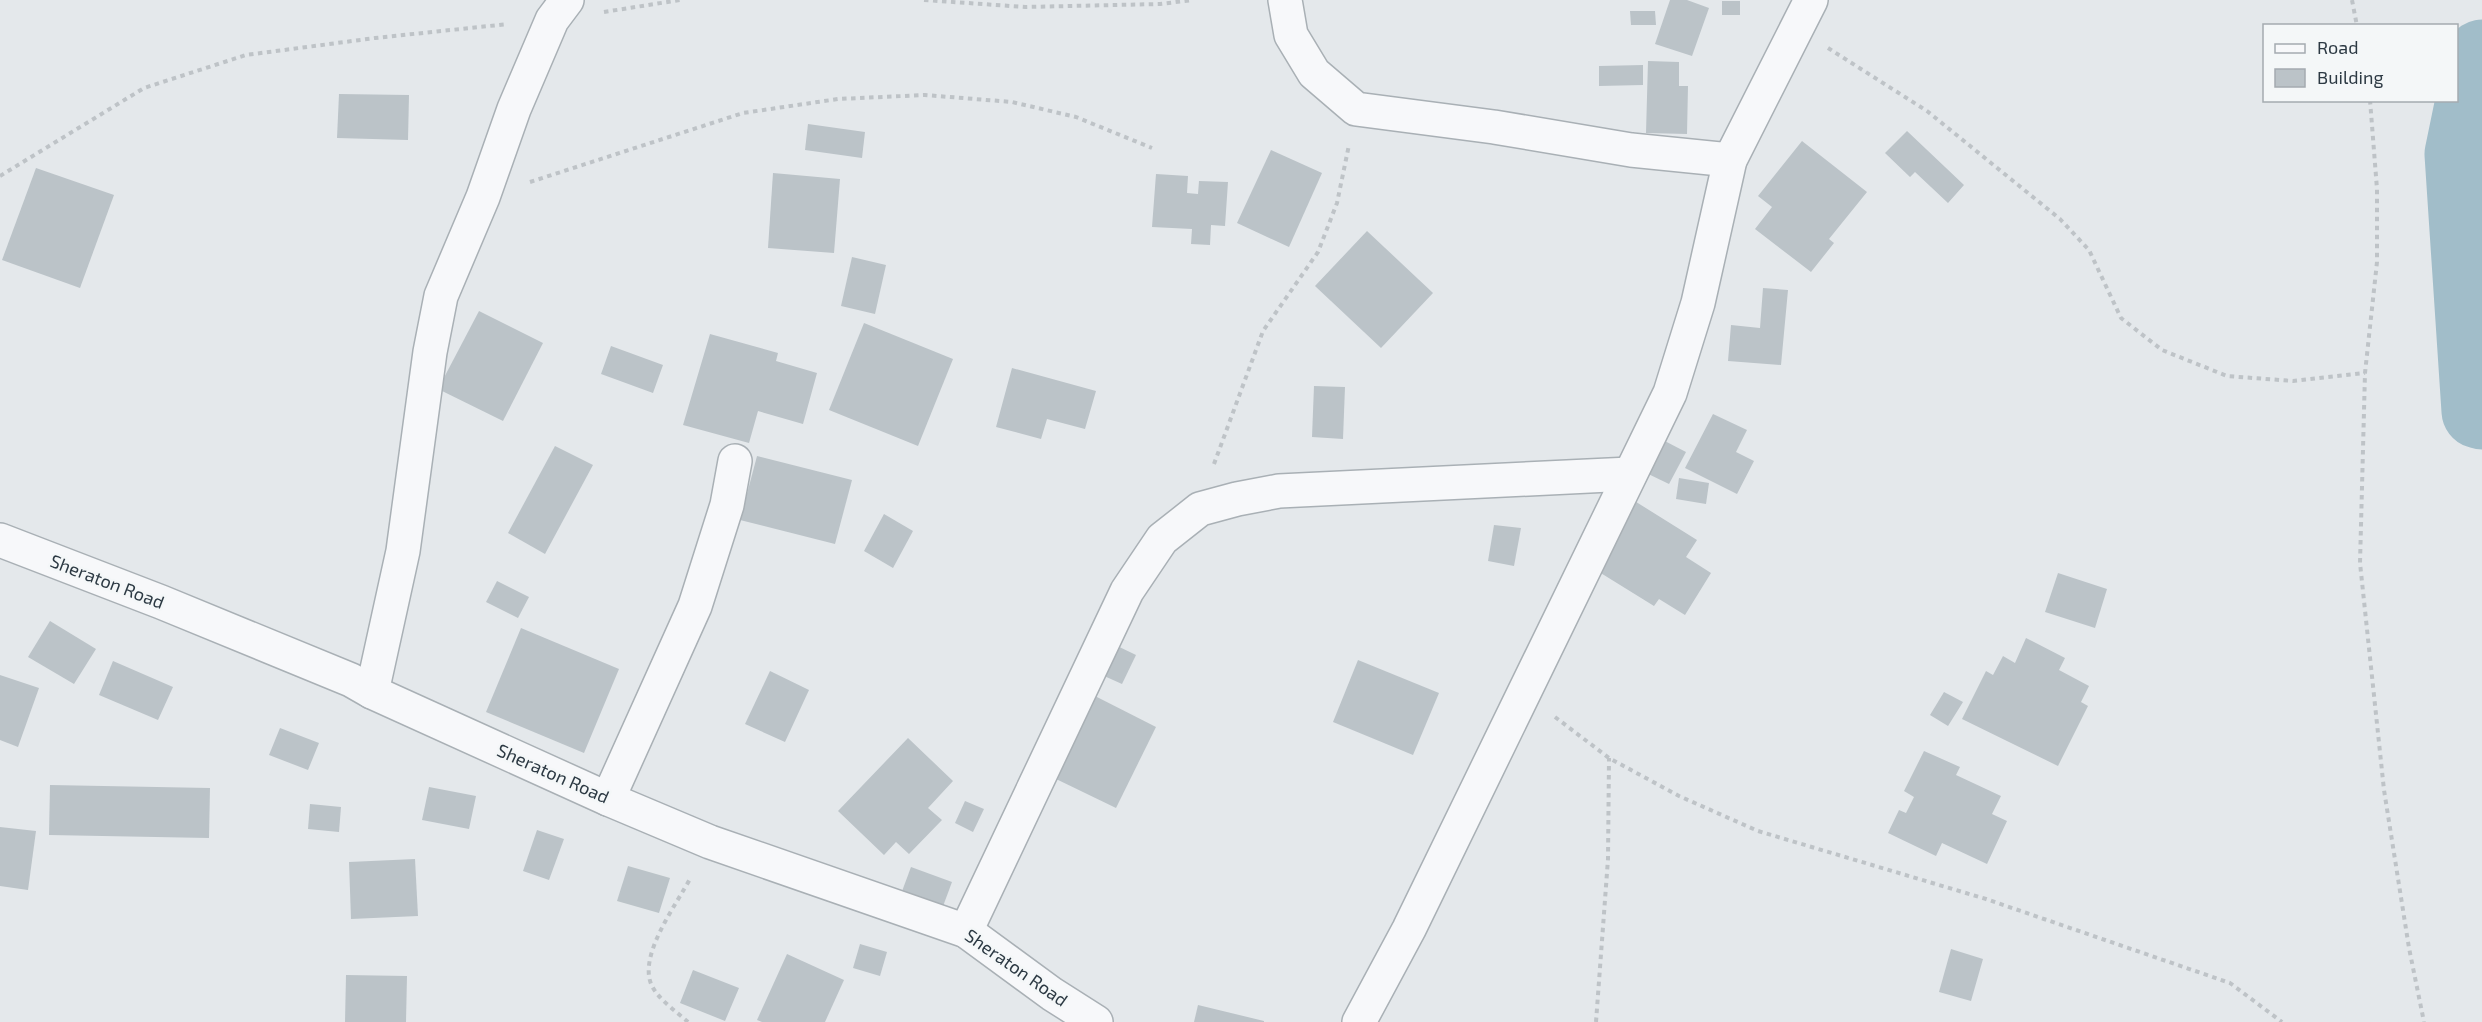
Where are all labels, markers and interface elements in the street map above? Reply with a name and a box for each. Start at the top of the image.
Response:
legend [2263,24,2458,102]
text: Road [2317,36,2358,58]
text: Building [2317,66,2384,88]
street label: Sheraton Road [47,549,167,613]
street label: Sheraton Road [494,739,613,808]
street label: Sheraton Road [961,924,1072,1011]

